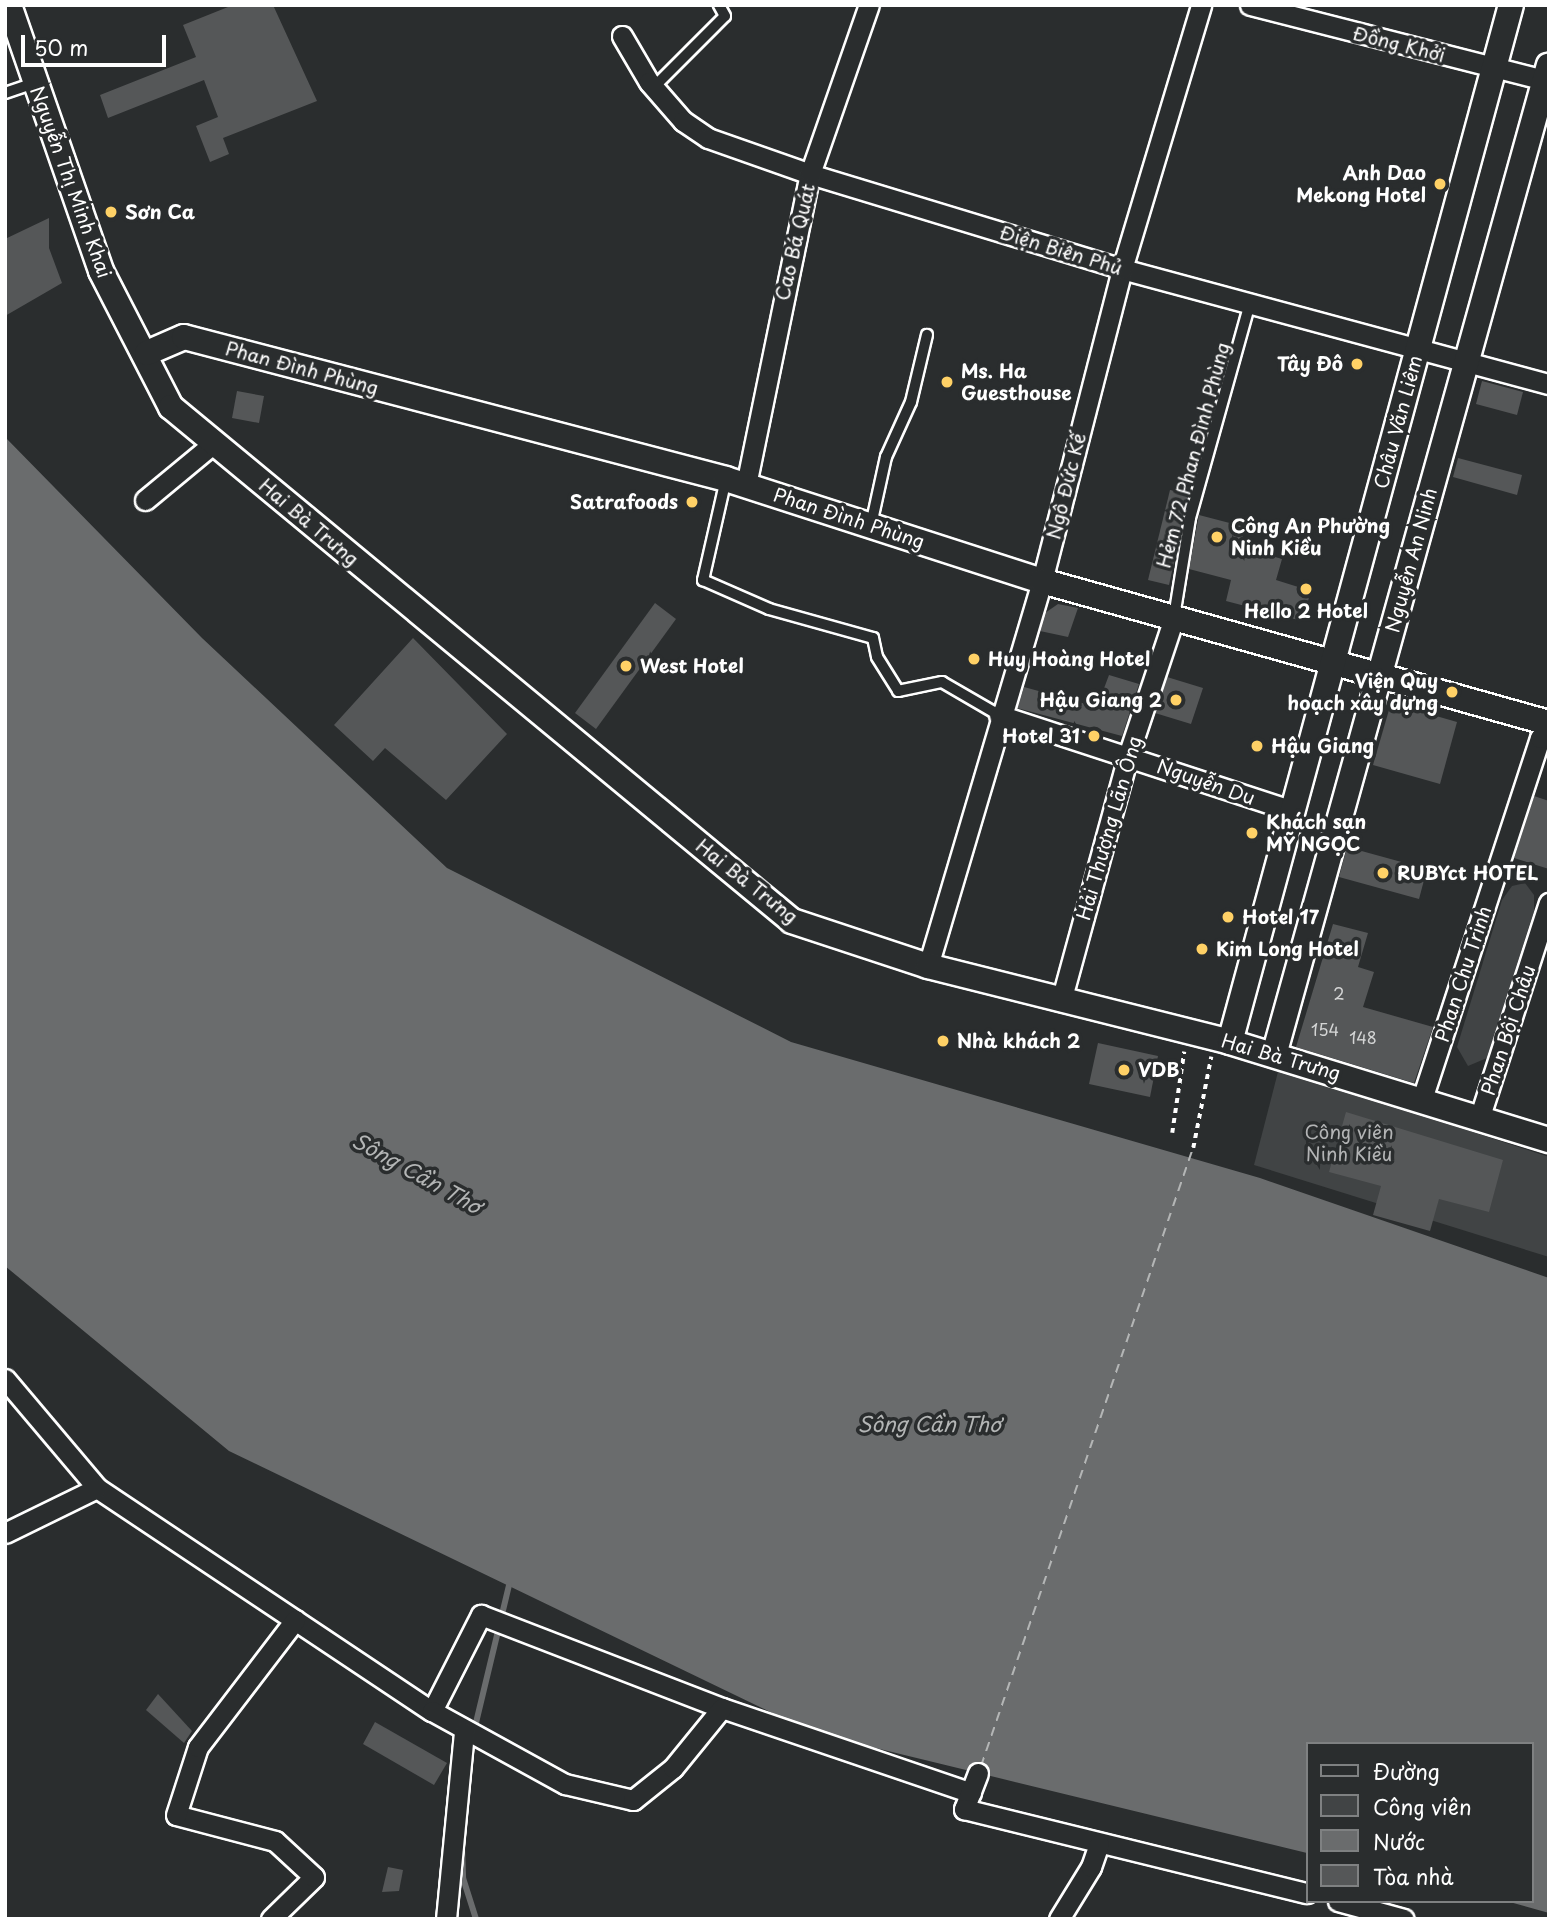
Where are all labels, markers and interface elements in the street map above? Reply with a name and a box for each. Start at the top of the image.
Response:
scale bar [24,21,170,65]
street label: Đồng Khởi [1351,22,1447,66]
text: 50 m [34,31,88,63]
street label: Nguyễn Thị Minh Khai [25,82,117,282]
place label: Anh Dao Mekong Hotel [1294,162,1426,206]
marker: Anh Dao Mekong Hotel [1432,176,1448,192]
street label: Cao Bá Quát [771,182,819,302]
place label: Sơn Ca [125,201,194,223]
marker: Sơn Ca [103,204,119,220]
street label: Điện Biên Phủ [997,220,1125,280]
street label: Phan Đình Phùng [223,337,381,399]
street label: Hẻm 72 Phan Đình Phùng [1151,338,1235,572]
place label: Tây Đô [1276,353,1343,375]
street label: Châu Văn Liêm [1369,353,1427,491]
marker: Tây Đô [1349,356,1365,372]
place label: Ms. Ha Guesthouse [961,360,1072,404]
marker: Ms. Ha Guesthouse [939,374,955,390]
street label: Ngô Đức Kế [1042,431,1090,541]
street label: Hai Bà Trưng [255,474,363,570]
street label: Phan Đình Phùng [770,483,928,553]
street label: Nguyễn An Ninh [1380,484,1442,636]
place label: Satrafoods [570,491,678,513]
marker: Satrafoods [684,494,700,510]
place label: Công An Phường Ninh Kiều [1231,515,1391,559]
marker: Công An Phường Ninh Kiều [1209,529,1225,545]
marker: Hello 2 Hotel [1298,581,1314,597]
place label: Hello 2 Hotel [1243,600,1369,622]
place label: Huy Hoàng Hotel [988,648,1151,670]
marker: Huy Hoàng Hotel [966,651,982,667]
place label: West Hotel [640,655,745,677]
marker: West Hotel [618,658,634,674]
place label: Viện Quy hoạch xây dựng [1285,670,1438,714]
marker: Viện Quy hoạch xây dựng [1444,684,1460,700]
place label: Hậu Giang 2 [1041,689,1162,711]
marker: Hậu Giang 2 [1168,692,1184,708]
place label: Hotel 31 [1002,725,1080,747]
marker: Hotel 31 [1086,728,1102,744]
street label: Hải Thượng Lãn Ông [1072,733,1146,923]
place label: Hậu Giang [1271,735,1373,757]
marker: Hậu Giang [1249,738,1265,754]
street label: Nguyễn Du [1154,755,1258,809]
place label: Khách sạn MỸ NGỌC [1266,811,1366,855]
marker: Khách sạn MỸ NGỌC [1244,825,1260,841]
street label: Hai Bà Trưng [692,834,802,928]
place label: RUBYct HOTEL [1397,862,1540,884]
marker: RUBYct HOTEL [1375,865,1391,881]
street label: Phan Chu Trinh [1430,903,1496,1045]
place label: Hotel 17 [1242,906,1319,928]
marker: Hotel 17 [1220,909,1236,925]
place label: Kim Long Hotel [1216,938,1362,960]
marker: Kim Long Hotel [1194,941,1210,957]
street label: Phan Bội Châu [1476,962,1540,1098]
house number: 2 [1333,983,1345,1003]
house number: 154 [1311,1019,1339,1039]
house number: 148 [1349,1027,1377,1047]
street label: Hai Bà Trưng [1219,1029,1343,1085]
place label: Nhà khách 2 [957,1030,1081,1052]
marker: Nhà khách 2 [935,1033,951,1049]
place label: VDB [1138,1059,1179,1081]
marker: VDB [1116,1062,1132,1078]
park label: Công viên Ninh Kiều [1304,1121,1394,1165]
water label: Sông Cần Thơ [349,1126,485,1218]
water label: Sông Cần Thơ [858,1410,1000,1436]
legend [1306,1742,1533,1903]
text: Đường [1373,1755,1440,1787]
text: Công viên [1373,1790,1472,1822]
text: Nước [1373,1825,1425,1857]
text: Tòa nhà [1373,1860,1453,1892]

